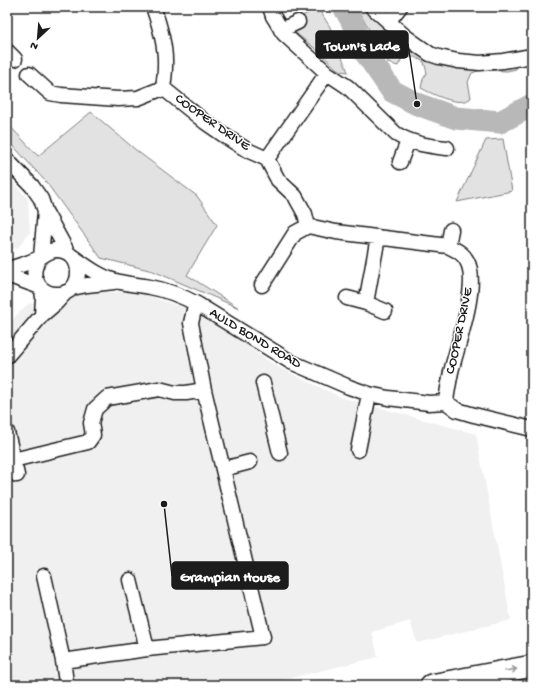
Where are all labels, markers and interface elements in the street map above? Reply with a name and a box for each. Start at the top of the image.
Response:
north arrow [18,18,58,58]
callout: Town's Lade [316,31,408,58]
text: N [29,38,40,52]
text: Town's Lade [323,38,401,56]
street label: COOPER DRIVE [171,91,254,156]
street label: COOPER DRIVE [443,285,478,376]
street label: AULD BOND ROAD [206,305,305,374]
callout: Grampian House [172,562,288,589]
text: Grampian House [180,569,281,587]
one-way arrow [504,666,517,674]

